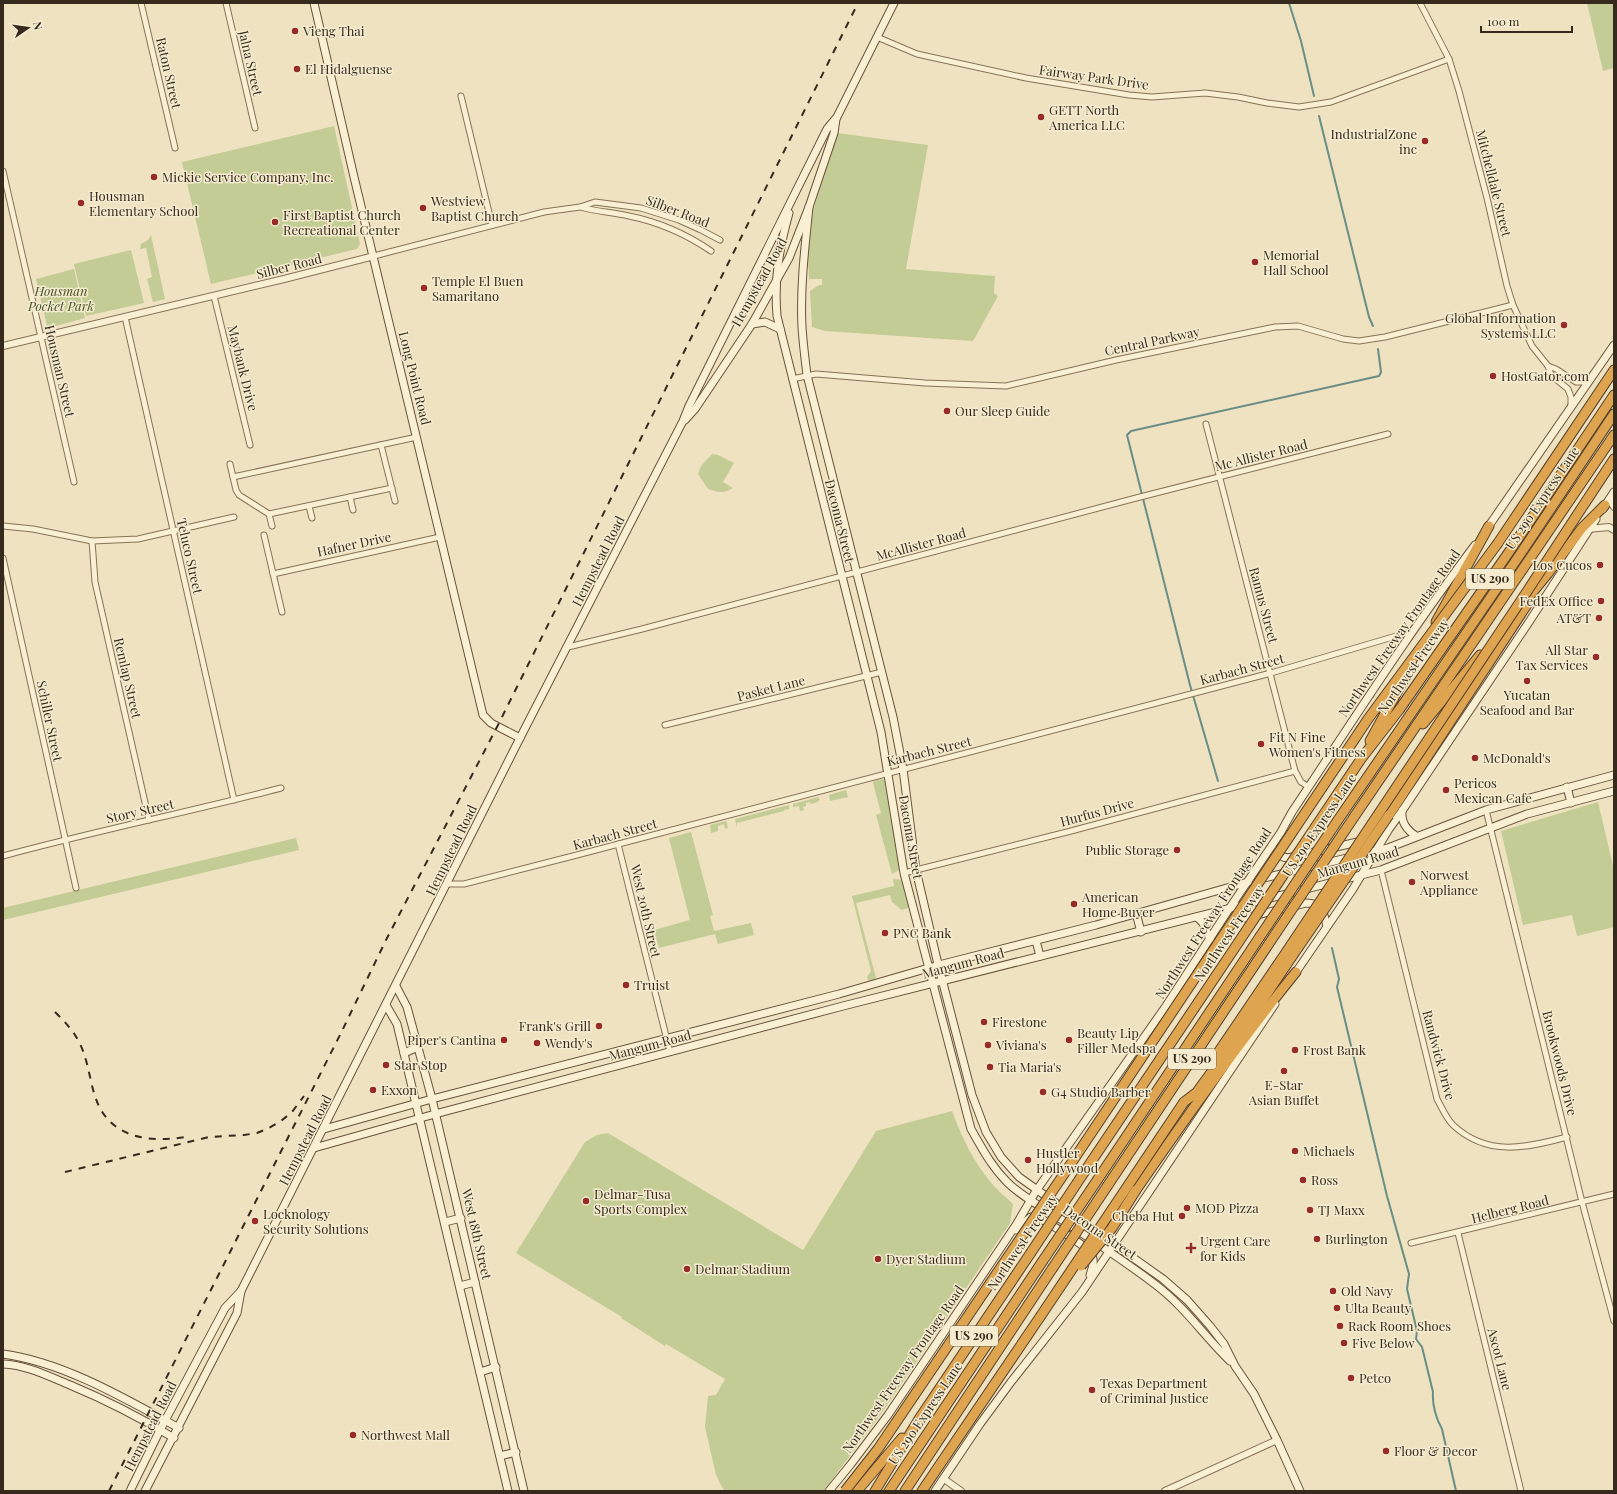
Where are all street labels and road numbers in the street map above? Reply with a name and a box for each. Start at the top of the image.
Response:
street label: Jalna Street [236,28,267,98]
street label: Raton Street [153,36,186,111]
street label: Fairway Park Drive [1038,60,1150,93]
street label: Mitchelldale Street [1473,127,1516,239]
street label: Silber Road [644,191,713,231]
street label: Hempstead Road [727,234,790,329]
street label: Silber Road [254,249,324,282]
street label: Central Parkway [1103,322,1201,359]
street label: Housman Street [42,323,79,419]
street label: Maybank Drive [225,323,262,413]
street label: Long Point Road [396,329,435,427]
street label: Mc Allister Road [1213,435,1309,474]
street label: US 290 Express Lane [1501,443,1583,552]
street label: Dacoma Street [822,477,859,565]
street label: Hempstead Road [567,512,628,609]
street label: Teluco Street [174,516,208,596]
street label: McAllister Road [874,523,968,564]
street label: Hafner Drive [315,527,393,560]
street label: Northwest Freeway Frontage Road [1335,546,1463,720]
street label: Ramus Street [1246,565,1283,645]
road number: US 290 [1466,569,1514,589]
street label: Northwest Freeway [1374,615,1452,717]
street label: Remlap Street [111,636,146,720]
street label: Karbach Street [1198,649,1286,688]
street label: Pasket Lane [735,671,807,704]
street label: Schiller Street [34,679,67,763]
street label: Karbach Street [885,732,973,769]
street label: US 290 Express Lane [1278,770,1360,879]
street label: Dacoma Street [896,793,927,881]
street label: Hurfus Drive [1058,793,1136,830]
street label: Story Street [104,794,176,827]
street label: Hempstead Road [421,801,480,898]
street label: Karbach Street [571,814,659,853]
street label: Northwest Freeway Frontage Road [1152,824,1274,1002]
street label: Mangum Road [1315,842,1401,881]
street label: West 20th Street [627,862,666,960]
street label: Northwest Freeway [1191,882,1267,984]
street label: Mangum Road [920,943,1006,982]
street label: Randwick Drive [1419,1008,1460,1102]
street label: Brookwoods Drive [1539,1009,1582,1117]
street label: Mangum Road [607,1025,693,1064]
road number: US 290 [1168,1049,1216,1069]
street label: Hempstead Road [274,1091,335,1188]
street label: West 18th Street [459,1186,496,1281]
street label: Northwest Freeway [983,1190,1060,1293]
street label: Helberg Road [1469,1191,1551,1226]
street label: Dacoma Street [1060,1201,1141,1263]
street label: Northwest Freeway Frontage Road [838,1281,967,1456]
street label: Ascot Lane [1484,1325,1517,1392]
road number: US 290 [950,1326,998,1346]
street label: US 290 Express Lane [884,1358,966,1467]
street label: Hempstead Road [119,1377,180,1474]

